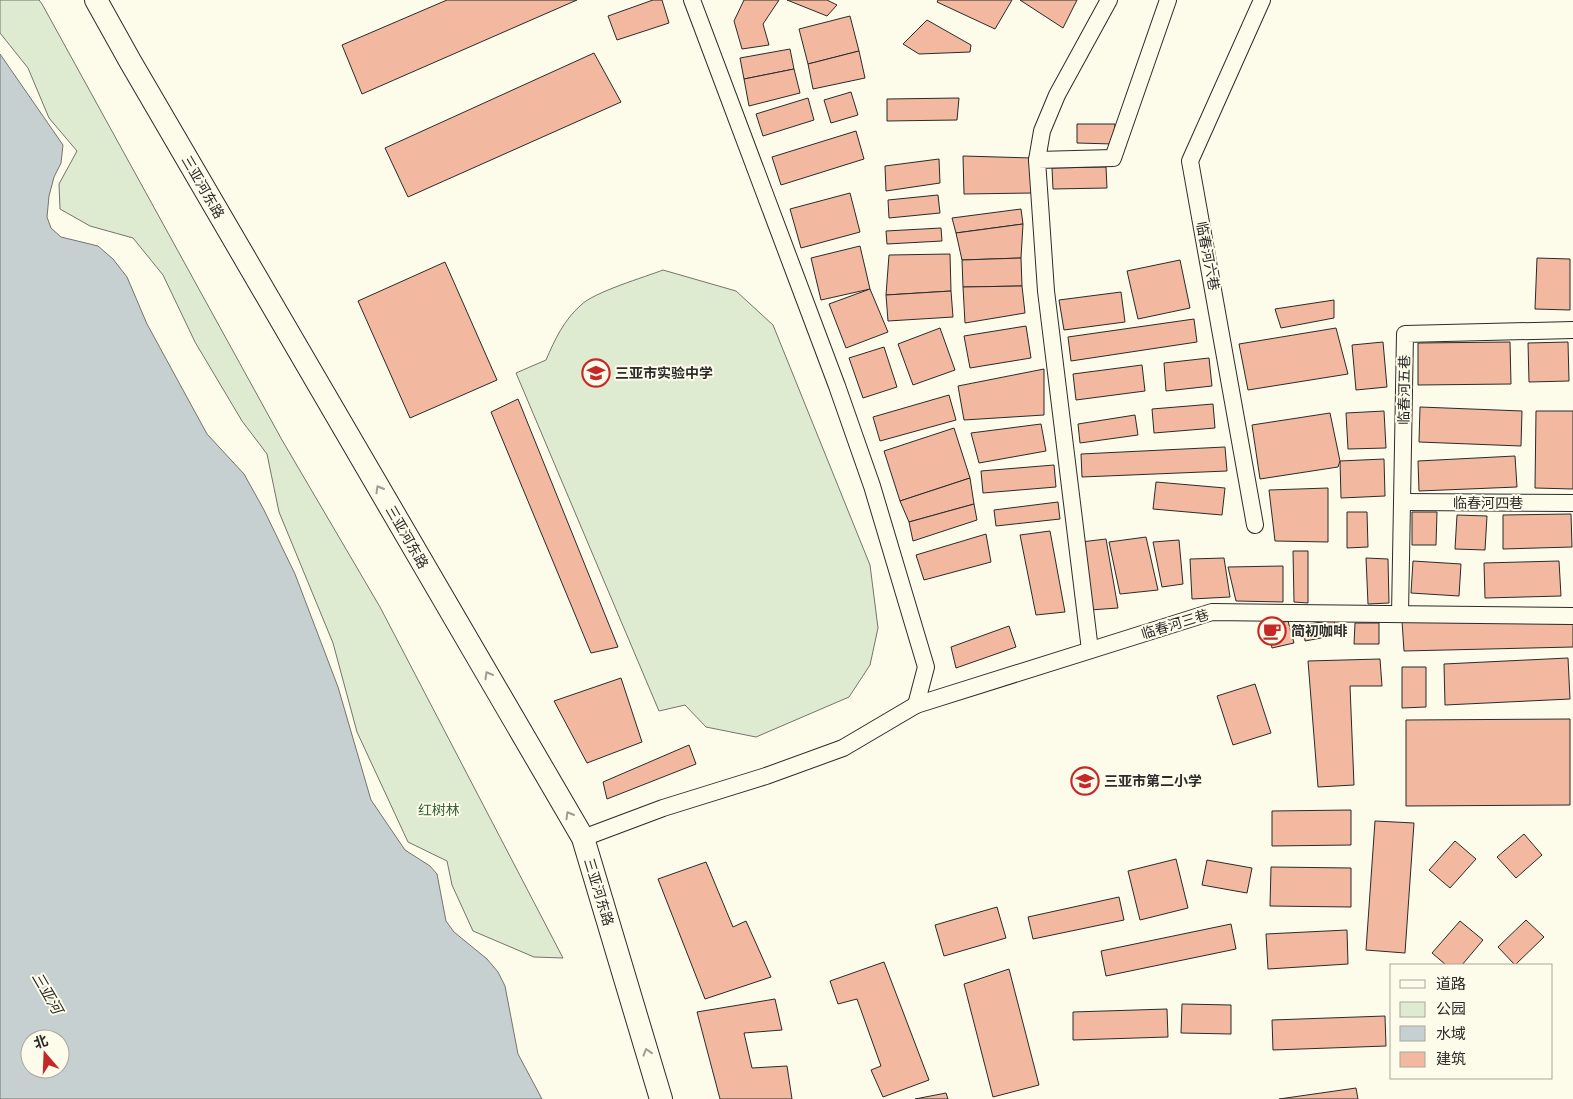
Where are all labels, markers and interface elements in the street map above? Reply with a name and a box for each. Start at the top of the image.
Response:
street label: 三亚河东路 [179,153,227,221]
street label: 临春河六巷 [1193,220,1223,292]
street label: 临春河五巷 [1395,355,1413,425]
school or university icon: 三亚市实验中学 [581,358,611,388]
place label: 三亚市实验中学 [615,365,713,381]
one-way arrow [376,486,386,495]
street label: 临春河四巷 [1453,495,1523,511]
street label: 三亚河东路 [383,503,431,571]
street label: 临春河三巷 [1139,606,1211,642]
cafe icon: 简初咖啡 [1257,616,1287,646]
place label: 简初咖啡 [1291,623,1348,639]
one-way arrow [484,671,494,680]
school or university icon: 三亚市第二小学 [1070,766,1100,796]
place label: 三亚市第二小学 [1104,773,1202,789]
park label: 红树林 [418,802,460,818]
one-way arrow [566,812,576,821]
street label: 三亚河东路 [581,856,617,928]
legend [1390,964,1553,1079]
water label: 三亚河 [29,969,68,1019]
text: 道路 [1436,975,1466,992]
text: 公园 [1436,1000,1466,1017]
text: 水域 [1436,1025,1466,1042]
north arrow [20,1029,70,1079]
text: 北 [32,1032,50,1052]
one-way arrow [642,1049,652,1057]
text: 建筑 [1436,1050,1466,1067]

